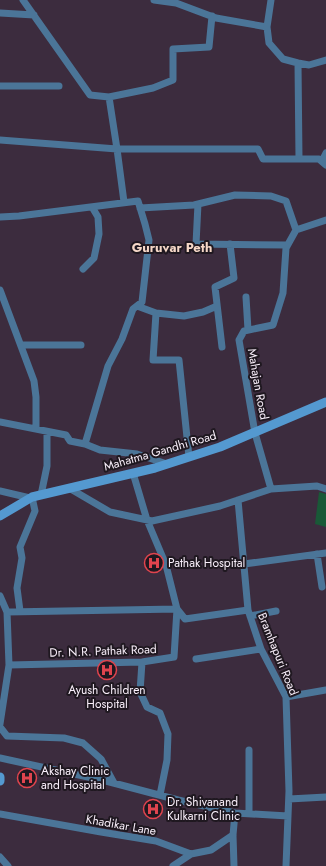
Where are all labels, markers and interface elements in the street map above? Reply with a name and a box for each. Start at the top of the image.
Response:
district label: Guruvar Peth [132,238,212,257]
street label: Mahajan Road [243,347,273,421]
street label: Mahatma Gandhi Road [102,426,218,476]
hospital icon: Pathak Hospital [143,552,165,574]
place label: Pathak Hospital [168,554,245,572]
street label: Bramhapuri Road [253,610,303,698]
street label: Dr. N.R. Pathak Road [49,640,157,662]
hospital icon: Ayush Children Hospital [96,659,118,681]
place label: Ayush Children Hospital [68,681,146,713]
place label: Akshay Clinic and Hospital [41,762,109,794]
hospital icon: Akshay Clinic and Hospital [16,767,38,789]
place label: Dr. Shivanand Kulkarni Clinic [167,793,240,825]
hospital icon: Dr. Shivanand Kulkarni Clinic [142,798,164,820]
street label: Khadikar Lane [84,810,158,840]

